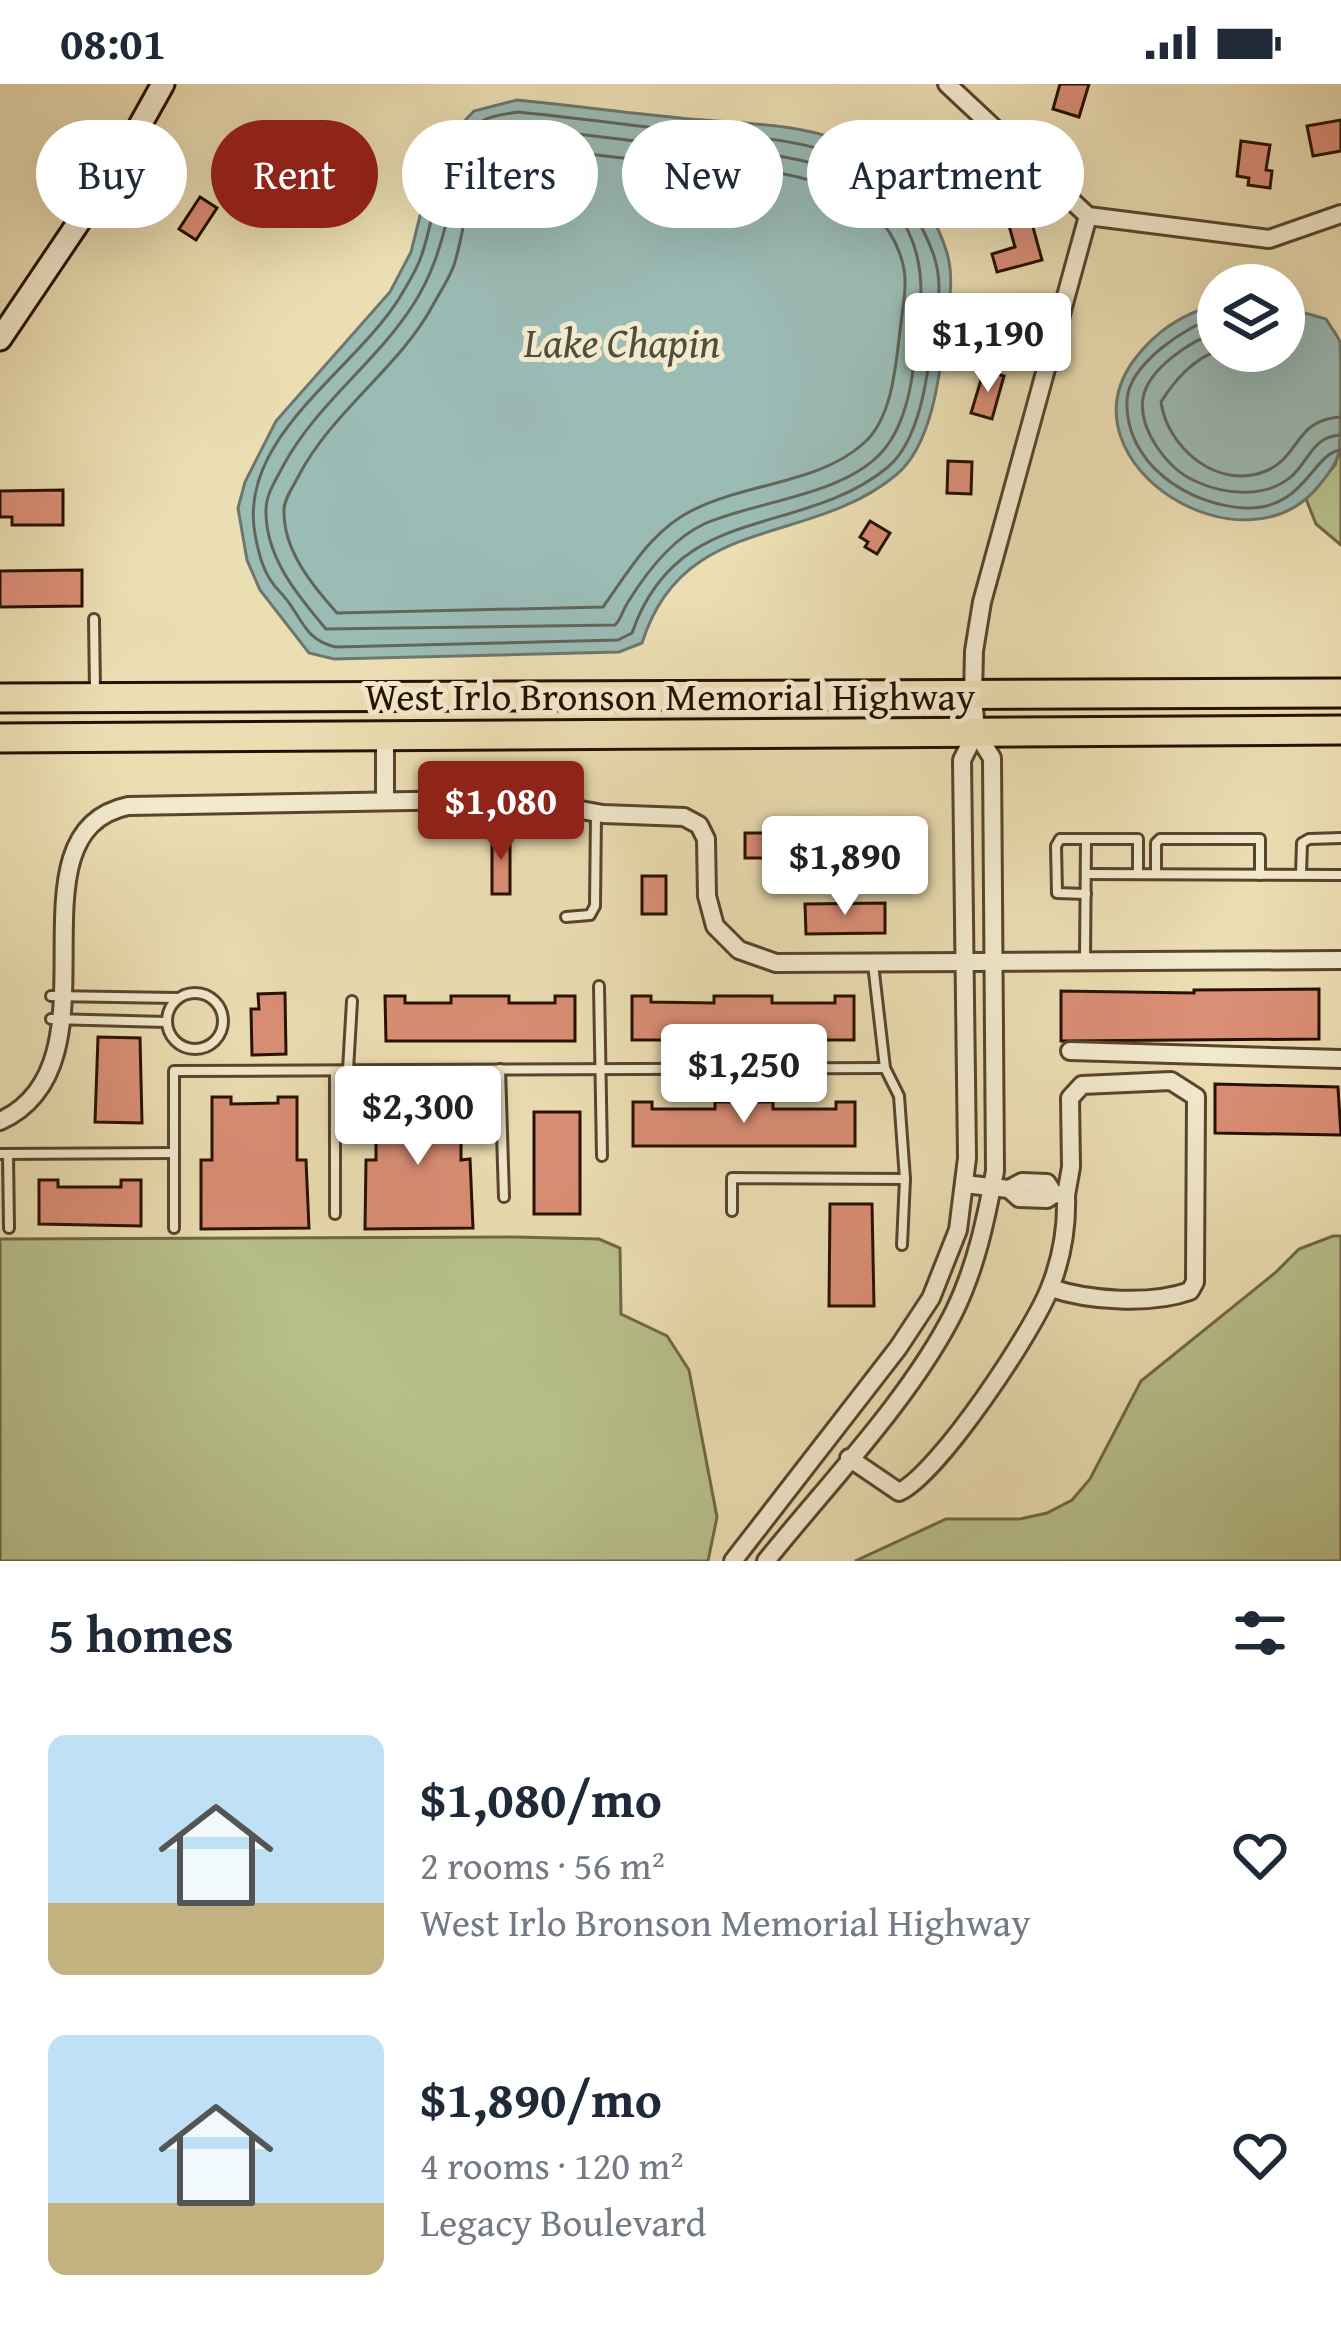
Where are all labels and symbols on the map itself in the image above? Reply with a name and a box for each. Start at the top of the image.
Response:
pin: $1,190 [890,293,1086,395]
water label: Lake Chapin [523,311,720,372]
street label: West Irlo Bronson Memorial Highway [365,667,976,724]
pin: $1,080 [403,761,599,863]
pin: $1,890 [747,816,943,918]
pin: $1,250 [646,1024,842,1126]
pin: $2,300 [320,1066,516,1168]

